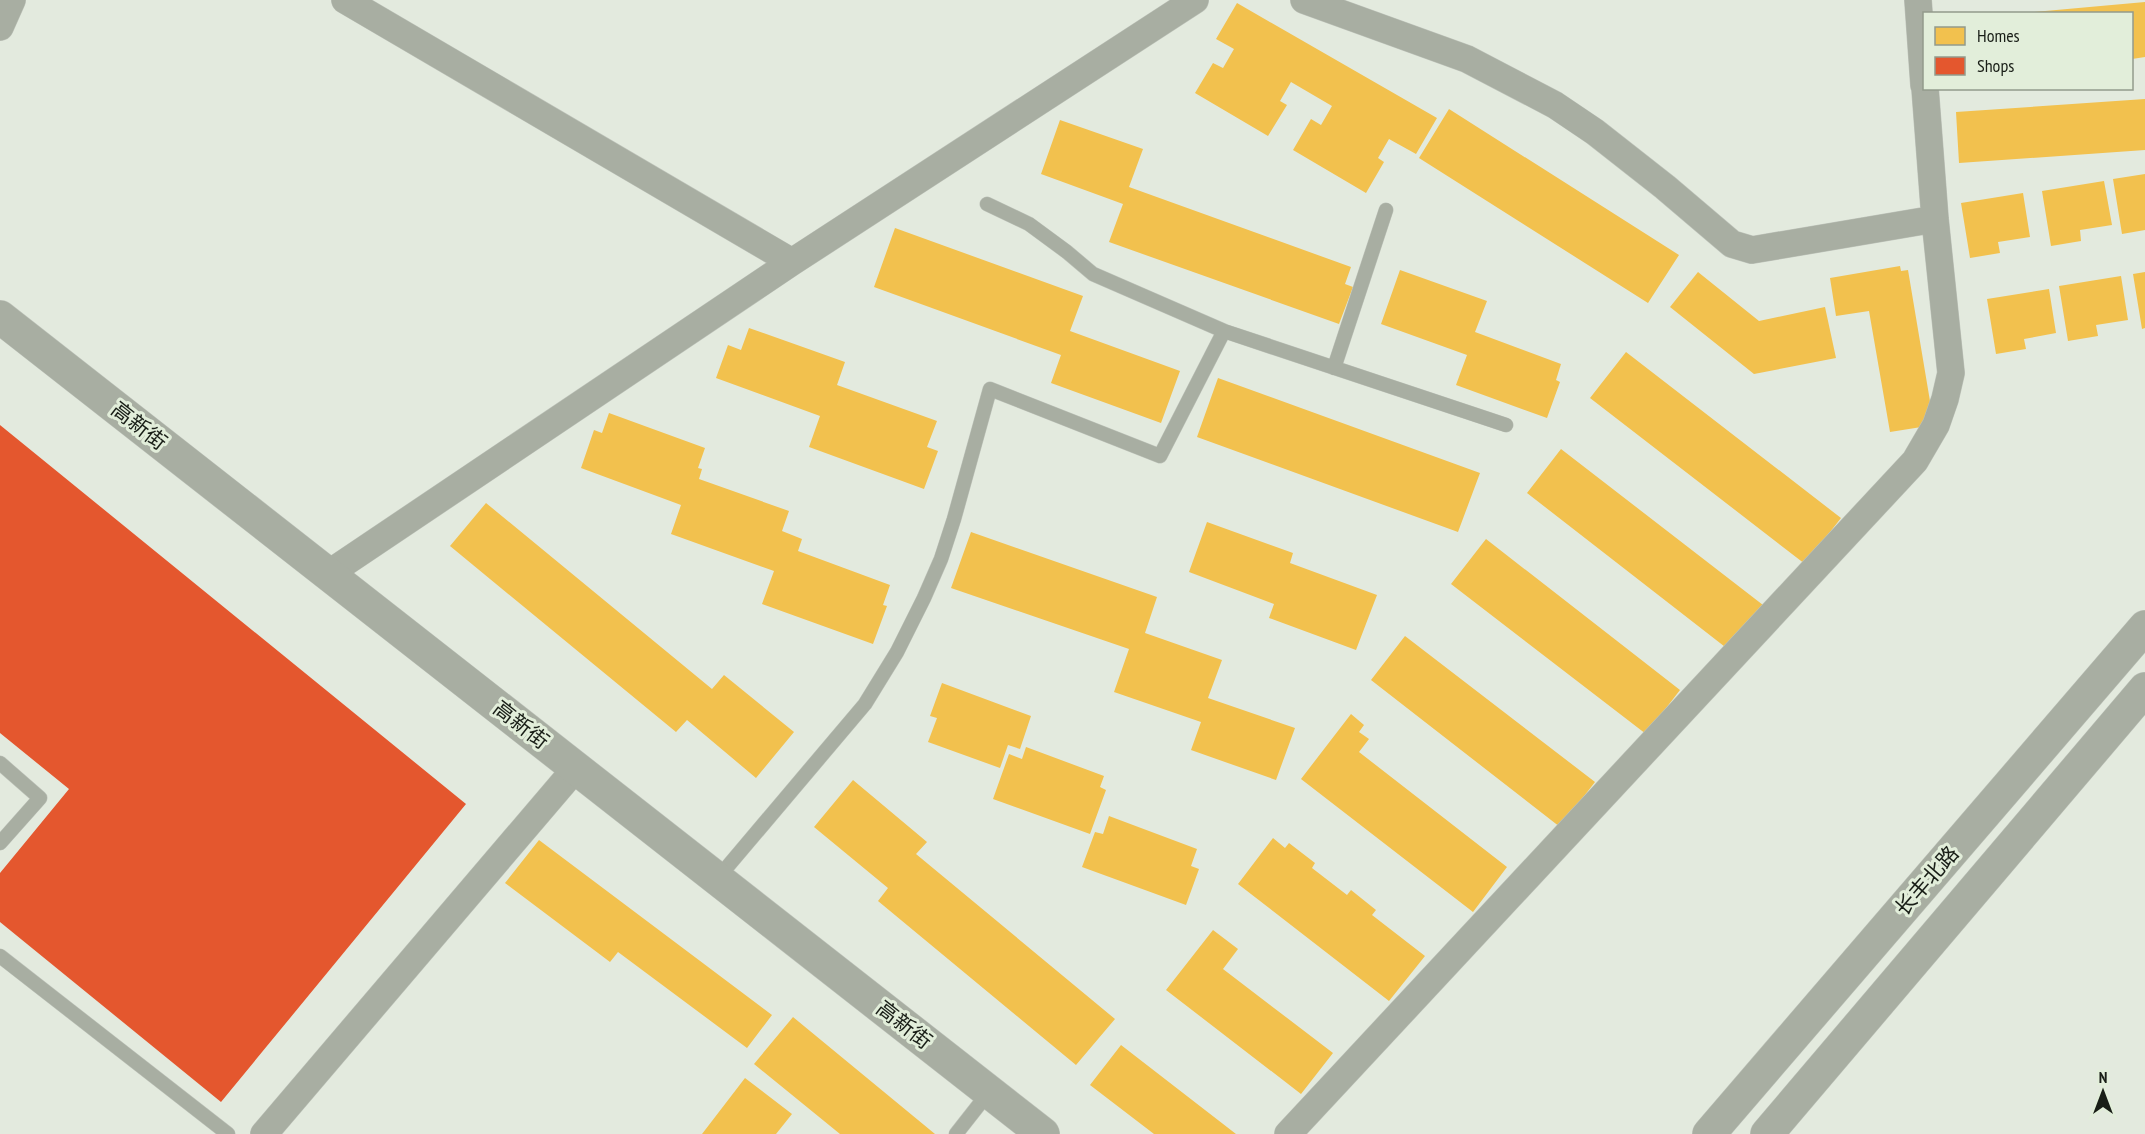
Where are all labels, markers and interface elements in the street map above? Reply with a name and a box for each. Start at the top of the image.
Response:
legend [1923,12,2133,90]
text: Homes [1977,24,2020,47]
text: Shops [1977,54,2014,77]
street label: 高新街 [106,396,172,456]
street label: 高新街 [488,695,554,755]
street label: 长丰北路 [1889,840,1964,921]
street label: 高新街 [871,995,937,1055]
north arrow [2073,1062,2133,1122]
text: N [2099,1067,2107,1087]

